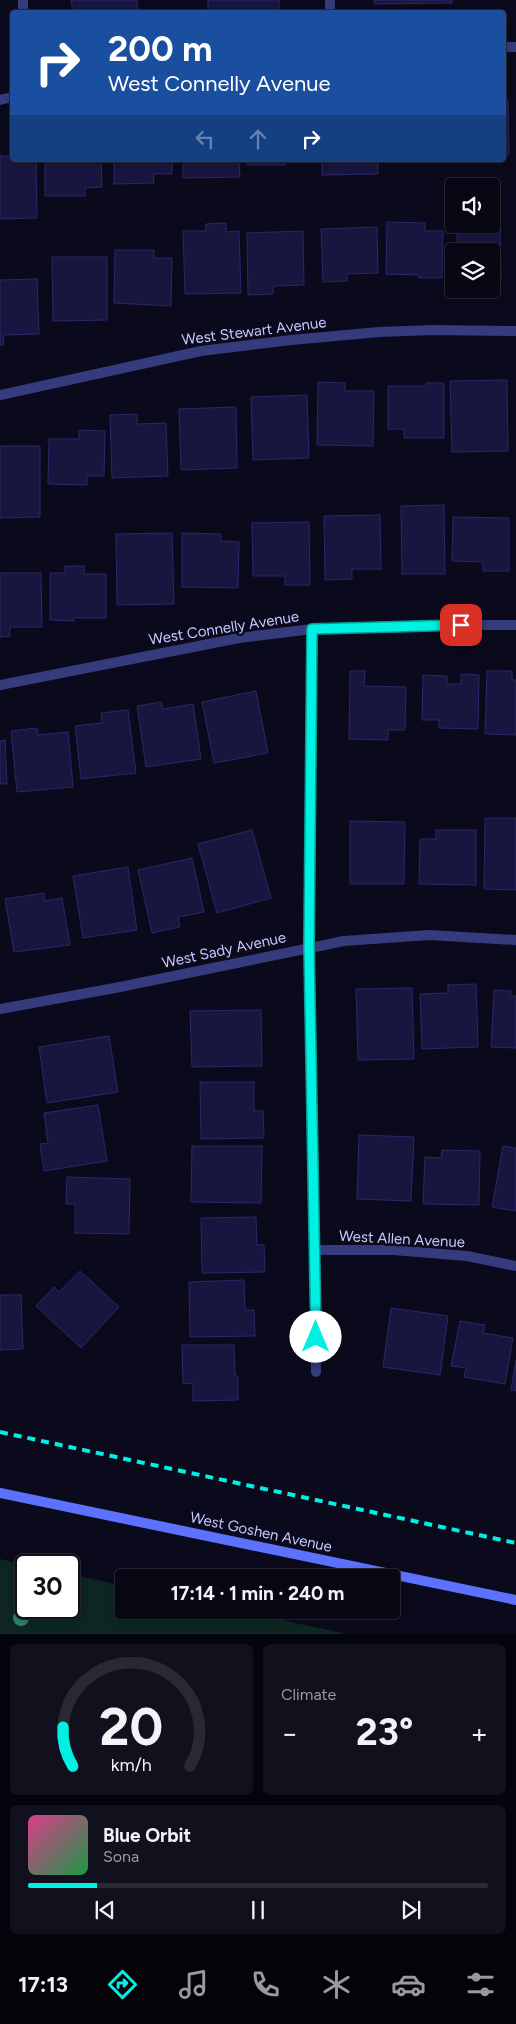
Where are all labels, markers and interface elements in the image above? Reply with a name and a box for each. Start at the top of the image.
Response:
text: 200 m [108,28,212,70]
icon: right [25,30,90,95]
text: West Connelly Avenue [108,70,331,97]
icon: left [191,125,219,153]
icon: ahead [244,125,272,153]
icon: right [297,125,325,153]
map controls [445,178,500,298]
button: sound [445,178,500,233]
button: layers [445,243,500,298]
street label: West Stewart Avenue [181,313,327,349]
pin [440,604,482,646]
street label: West Connelly Avenue [148,607,300,649]
icon: arrive [447,611,475,639]
street label: West Sady Avenue [160,928,288,972]
street label: West Allen Avenue [339,1227,465,1251]
position arrow [289,1310,341,1362]
street label: West Goshen Avenue [188,1508,334,1556]
speed limit sign: 30 [15,1554,80,1619]
text: 17:14 · 1 min · 240 m [171,1582,344,1605]
text: Climate [281,1685,336,1704]
text: 20 [100,1696,163,1758]
text: 23° [356,1709,413,1755]
text: − [281,1716,298,1750]
text: + [471,1716,488,1750]
text: km/h [111,1754,152,1775]
text: Blue Orbit [103,1824,191,1847]
text: Sona [103,1847,139,1866]
icon: previous [91,1896,119,1924]
icon: pause [244,1896,272,1924]
icon: next [397,1896,425,1924]
icon: directions [105,1967,140,2002]
icon: music [176,1967,211,2002]
icon: phone [248,1967,283,2002]
icon: climate [319,1967,354,2002]
icon: car [391,1967,426,2002]
icon: filters [463,1967,498,2002]
text: 17:13 [18,1971,68,1998]

